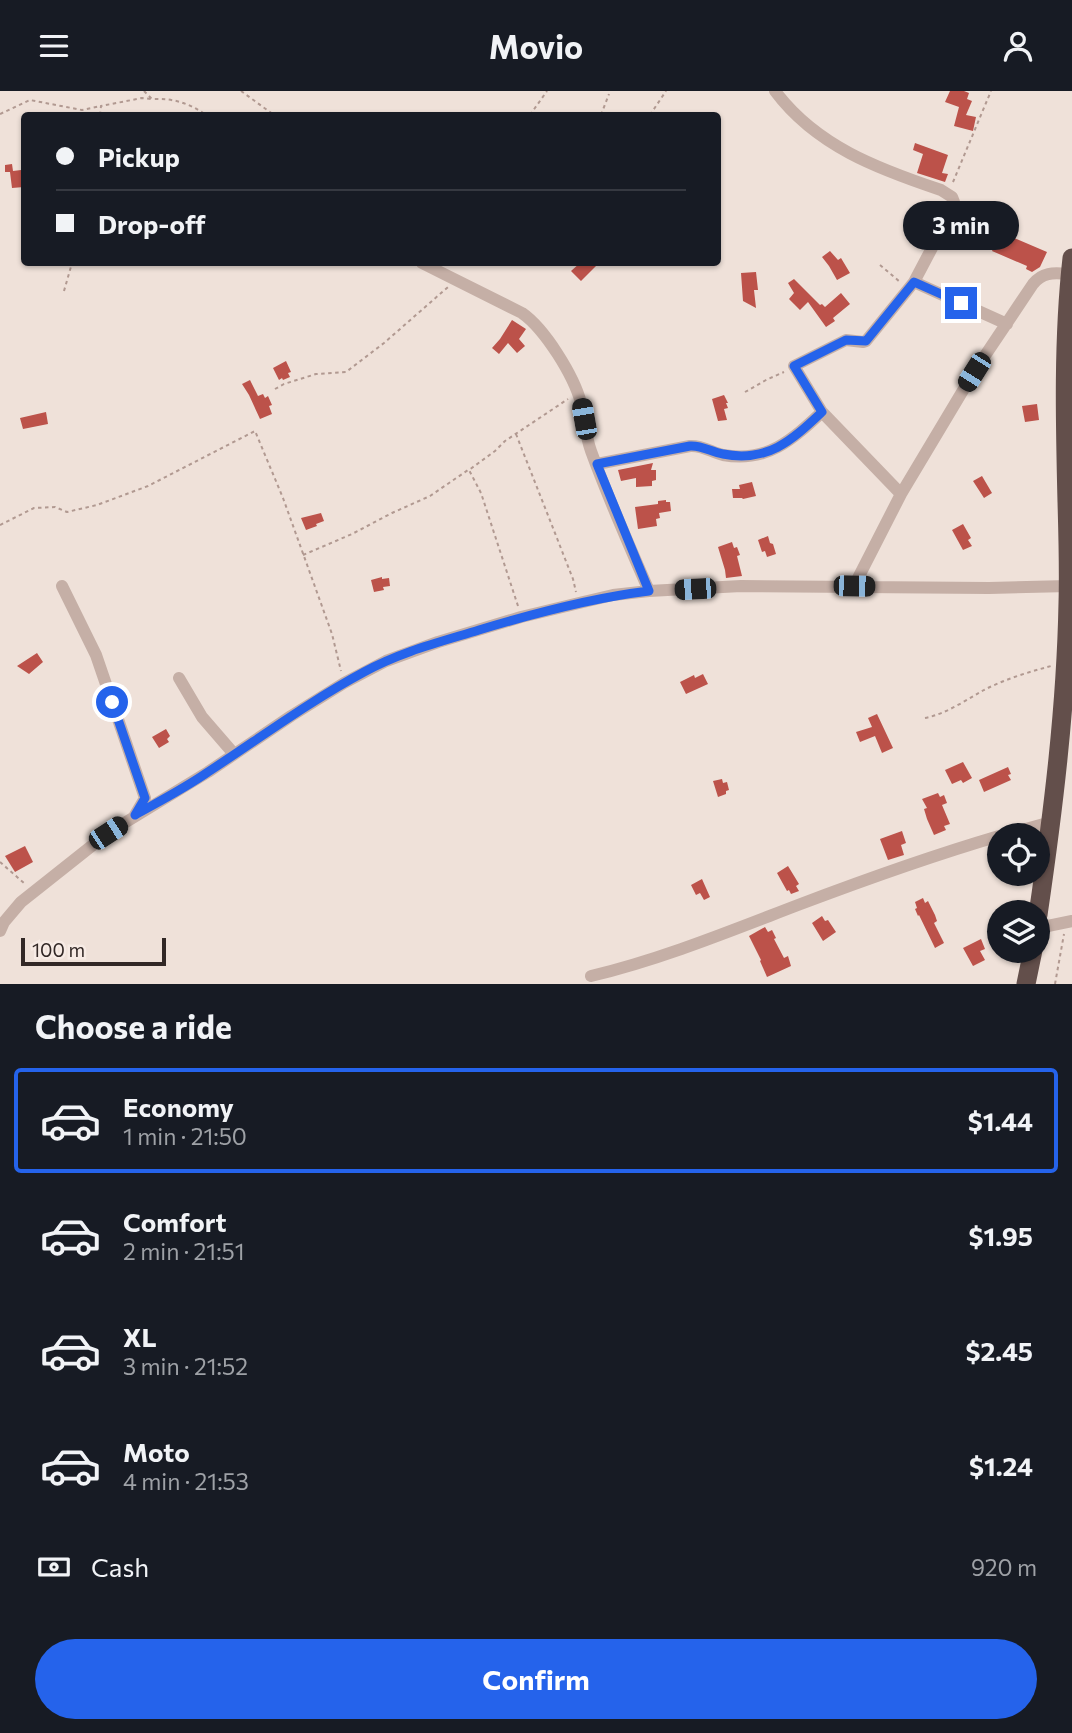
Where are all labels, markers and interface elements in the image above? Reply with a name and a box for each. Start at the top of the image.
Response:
text: Movio [489,26,583,66]
icon: menu [35,27,73,65]
icon: person [999,27,1037,65]
text: Pickup [98,141,180,172]
callout: 3 min [903,201,1019,251]
text: Drop-off [98,208,205,239]
text: 3 min [932,211,990,239]
route end [945,287,977,319]
car [954,349,995,395]
car [571,396,598,442]
car [833,575,876,597]
car [674,577,717,601]
route start [96,686,128,718]
car [85,813,132,853]
map controls [987,823,1050,963]
button: locate [987,823,1050,886]
button: layers [987,900,1050,963]
scale bar [21,935,166,967]
text: 100 m [32,938,85,961]
text: Choose a ride [35,1006,232,1046]
icon: car [39,1089,102,1152]
text: Economy [123,1091,234,1122]
text: $1.44 [968,1105,1033,1136]
text: 1 min · 21:50 [123,1122,247,1150]
icon: car [39,1204,102,1267]
text: Comfort [123,1206,226,1237]
text: $1.95 [969,1220,1033,1251]
text: 2 min · 21:51 [123,1237,245,1265]
icon: car [39,1319,102,1382]
text: XL [123,1321,157,1352]
text: $2.45 [965,1335,1033,1366]
text: 3 min · 21:52 [123,1352,248,1380]
icon: car [39,1434,102,1497]
text: Moto [123,1436,190,1467]
text: $1.24 [969,1450,1033,1481]
text: 4 min · 21:53 [123,1467,249,1495]
icon: cash [35,1548,73,1586]
text: Cash [91,1551,149,1582]
text: 920 m [971,1553,1037,1581]
button: Confirm [35,1639,1037,1719]

